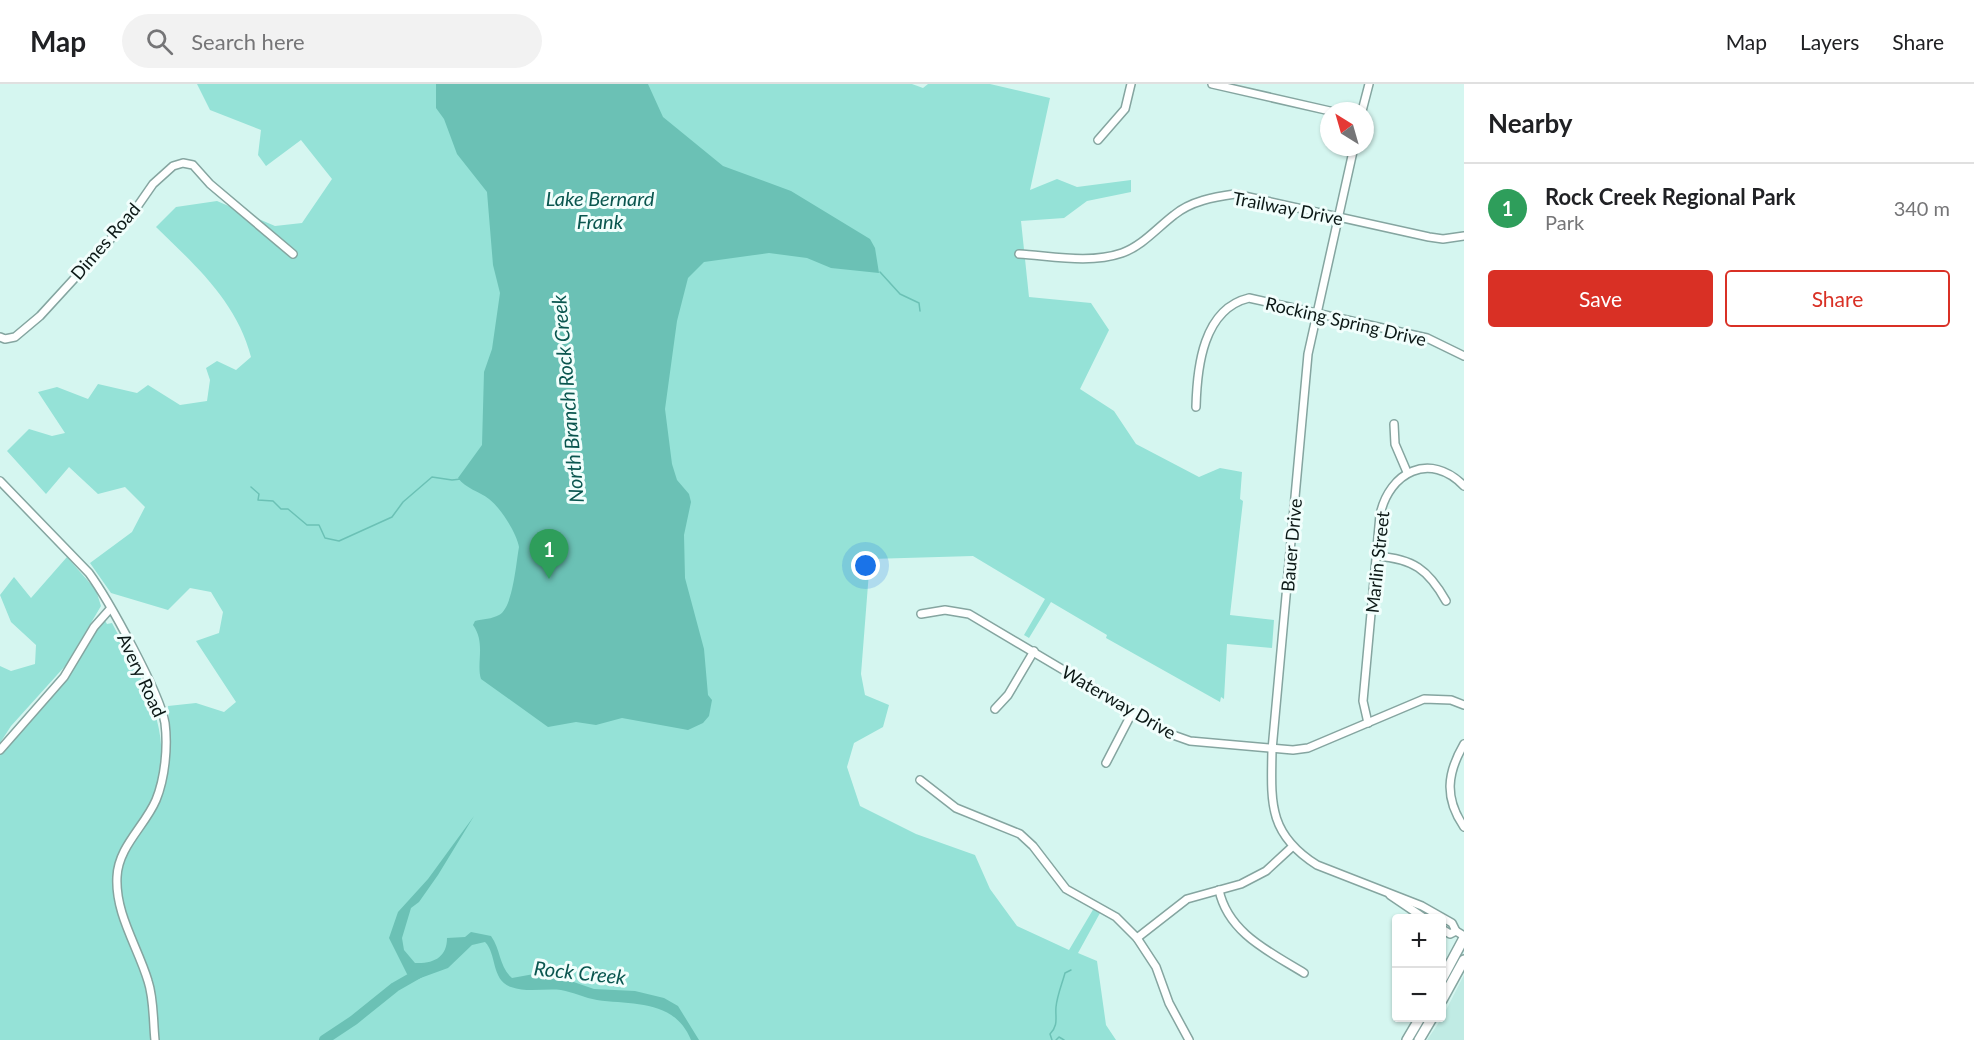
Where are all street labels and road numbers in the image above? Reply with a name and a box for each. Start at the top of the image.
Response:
street label: Trailway Drive [1231,187,1345,229]
street label: Dimes Road [66,198,144,284]
street label: Rocking Spring Drive [1263,292,1429,350]
street label: Bauer Drive [1276,497,1306,593]
street label: Marlin Street [1361,509,1393,614]
street label: Avery Road [113,630,171,720]
street label: Waterway Drive [1058,660,1180,744]

